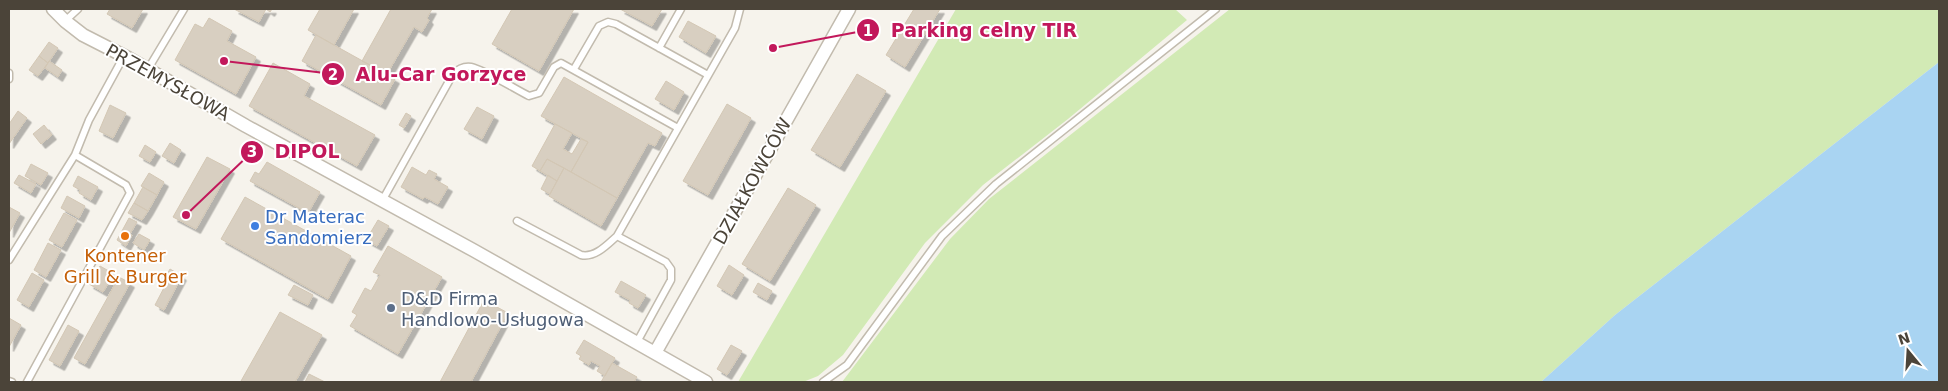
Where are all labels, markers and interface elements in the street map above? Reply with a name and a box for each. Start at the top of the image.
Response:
callout: Parking celny TIR [856,13,1087,47]
text: Parking celny TIR [891,19,1078,41]
text: 1 [863,22,873,40]
street label: PRZEMYSŁOWA [102,39,234,125]
callout: Alu-Car Gorzyce [321,57,537,91]
text: Alu-Car Gorzyce [356,63,527,85]
text: 2 [328,66,338,84]
street label: DZIAŁKOWCÓW [709,114,796,248]
callout: DIPOL [240,135,350,169]
text: DIPOL [274,140,340,162]
text: 3 [247,143,257,161]
place label: Dr Materac Sandomierz [265,206,372,248]
marker: Dr Materac Sandomierz [249,220,261,232]
marker: Kontener Grill & Burger [119,230,131,242]
place label: Kontener Grill & Burger [64,245,187,287]
place label: D&D Firma Handlowo-Usługowa [401,288,584,330]
marker: D&D Firma Handlowo-Usługowa [385,302,397,314]
north arrow [1883,326,1933,376]
text: N [1896,329,1912,348]

